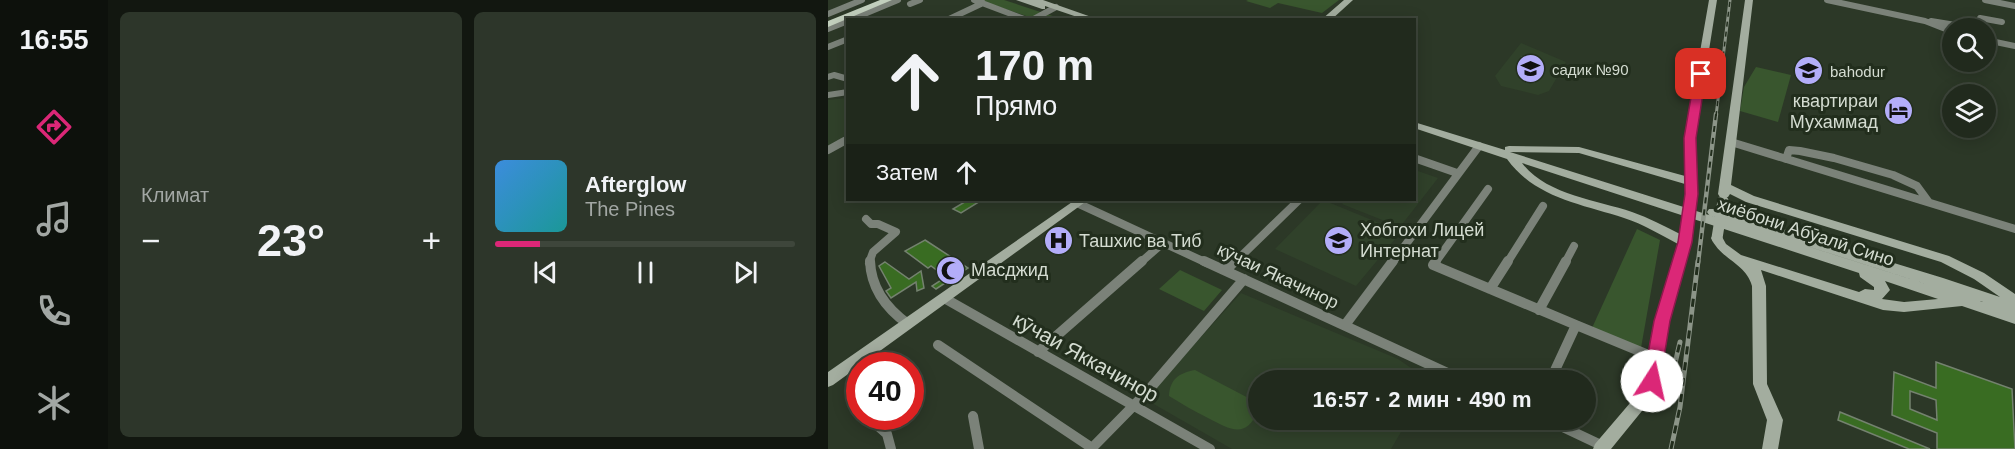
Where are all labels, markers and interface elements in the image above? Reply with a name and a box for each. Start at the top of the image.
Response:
map controls [1942,18,1996,138]
button: search [1942,18,1996,72]
text: 16:55 [19,25,89,55]
icon: ahead [876,42,954,120]
text: 170 m [975,42,1094,89]
pin [1675,48,1726,99]
school or university icon: садик №90 [1515,53,1547,85]
school or university icon: bahodur [1793,55,1825,87]
icon: arrive [1684,57,1717,90]
place label: садик №90 [1552,61,1628,78]
place label: bahodur [1830,63,1885,80]
button: layers [1942,84,1996,138]
text: Прямо [975,91,1057,121]
place label: квартираи Мухаммад [1790,91,1878,132]
hotel icon: квартираи Мухаммад [1883,95,1915,127]
icon: directions [33,106,75,148]
icon: ahead [950,156,983,189]
text: Затем [876,160,938,185]
text: Afterglow [585,172,686,197]
text: Климат [141,184,209,206]
street label: хиёбони Абӯалӣ Сино [1715,194,1897,270]
icon: music [33,198,75,240]
text: The Pines [585,198,675,220]
text: 23° [257,215,325,266]
place label: Хобгохи Лицей Интернат [1360,220,1484,261]
text: − [141,222,160,259]
text: + [422,222,441,259]
school or university icon: Хобгохи Лицей Интернат [1323,224,1355,256]
hospital icon: Ташхис ва Тиб [1042,225,1074,257]
place label: Ташхис ва Тиб [1079,231,1202,251]
street label: кӯчаи Якачинор [1214,239,1342,313]
mosque icon: Масджид [934,254,966,286]
icon: previous [529,256,562,289]
icon: pause [629,256,662,289]
icon: next [729,256,762,289]
place label: Масджид [971,260,1049,280]
icon: phone [33,290,75,332]
street label: кӯчаи Яккачинор [1009,307,1163,407]
position arrow [1620,349,1684,413]
speed limit sign: 40 [846,352,924,430]
icon: climate [33,382,75,424]
text: 16:57 · 2 мин · 490 m [1312,387,1532,412]

